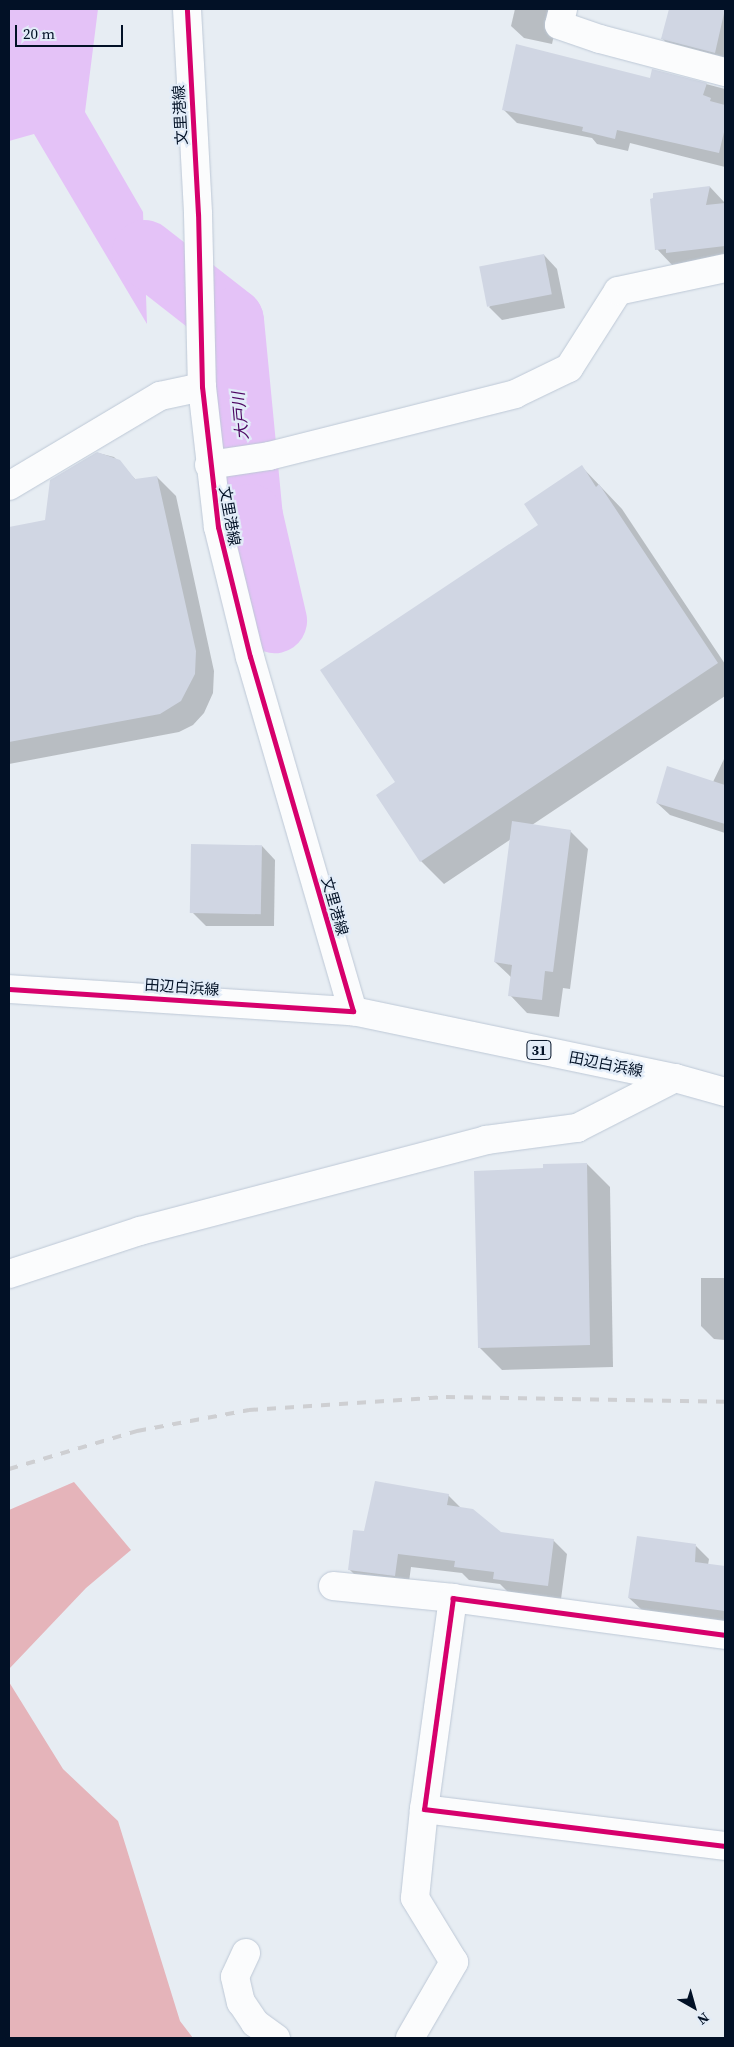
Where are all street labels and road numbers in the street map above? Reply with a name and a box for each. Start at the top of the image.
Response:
street label: 文里港線 [169,85,191,145]
street label: 文里港線 [216,485,244,547]
street label: 文里港線 [318,875,352,937]
street label: 田辺白浜線 [144,975,220,999]
road number: 31 [525,1038,553,1062]
street label: 田辺白浜線 [567,1048,645,1080]

